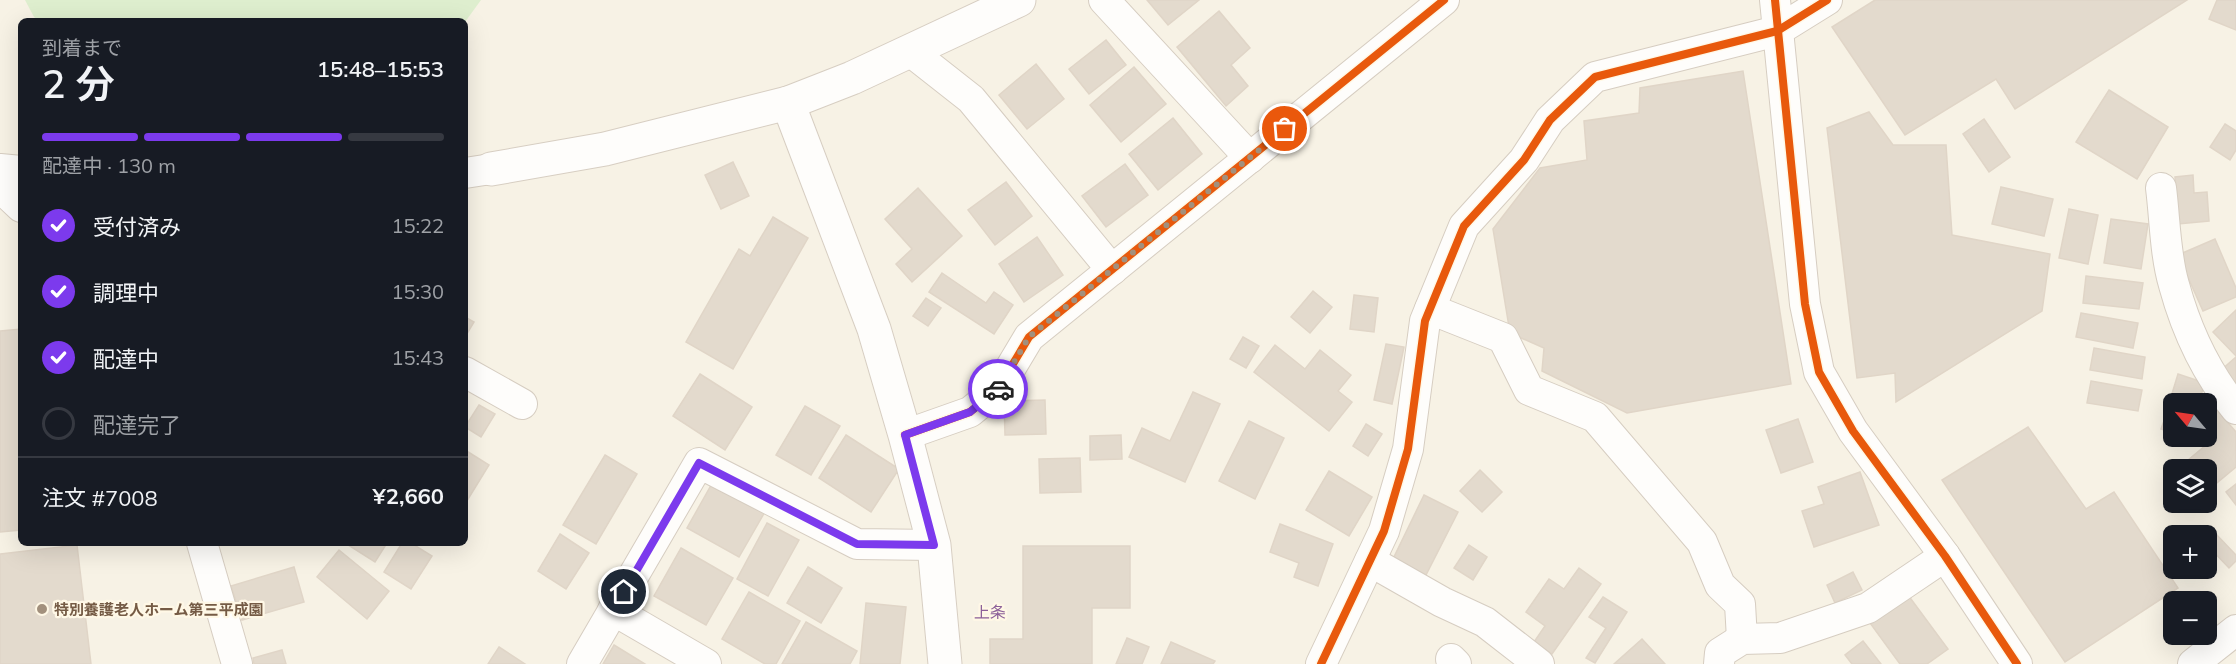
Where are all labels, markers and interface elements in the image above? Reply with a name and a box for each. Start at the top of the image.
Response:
text: 到着まで [42,35,122,60]
text: 15:48–15:53 [317,55,444,83]
text: 2 分 [42,59,115,108]
pin [1259,103,1310,154]
icon: bag [1268,112,1301,145]
text: 配達中 · 130 m [42,153,176,178]
icon: check [42,209,75,242]
text: 受付済み [93,213,181,241]
text: 15:22 [391,213,444,238]
icon: check [42,275,75,308]
text: 調理中 [93,279,159,307]
text: 15:30 [391,279,444,304]
icon: check [42,341,75,374]
text: 配達中 [93,345,159,373]
text: 15:43 [391,345,444,370]
courier [968,359,1028,419]
icon: car [982,373,1015,406]
north arrow [2163,393,2217,447]
map controls [2163,393,2217,645]
text: 配達完了 [93,411,181,439]
button: layers [2163,459,2217,513]
text: ¥2,660 [373,482,444,510]
text: 注文 #7008 [42,484,158,512]
button: + [2163,525,2217,579]
pin [598,566,649,617]
icon: home [607,575,640,608]
button: − [2163,591,2217,645]
place label: 特別養護老人ホーム第三平成園 [54,600,264,619]
marker: 特別養護老人ホーム第三平成園 [35,602,49,616]
district label: 上条 [974,602,1006,622]

